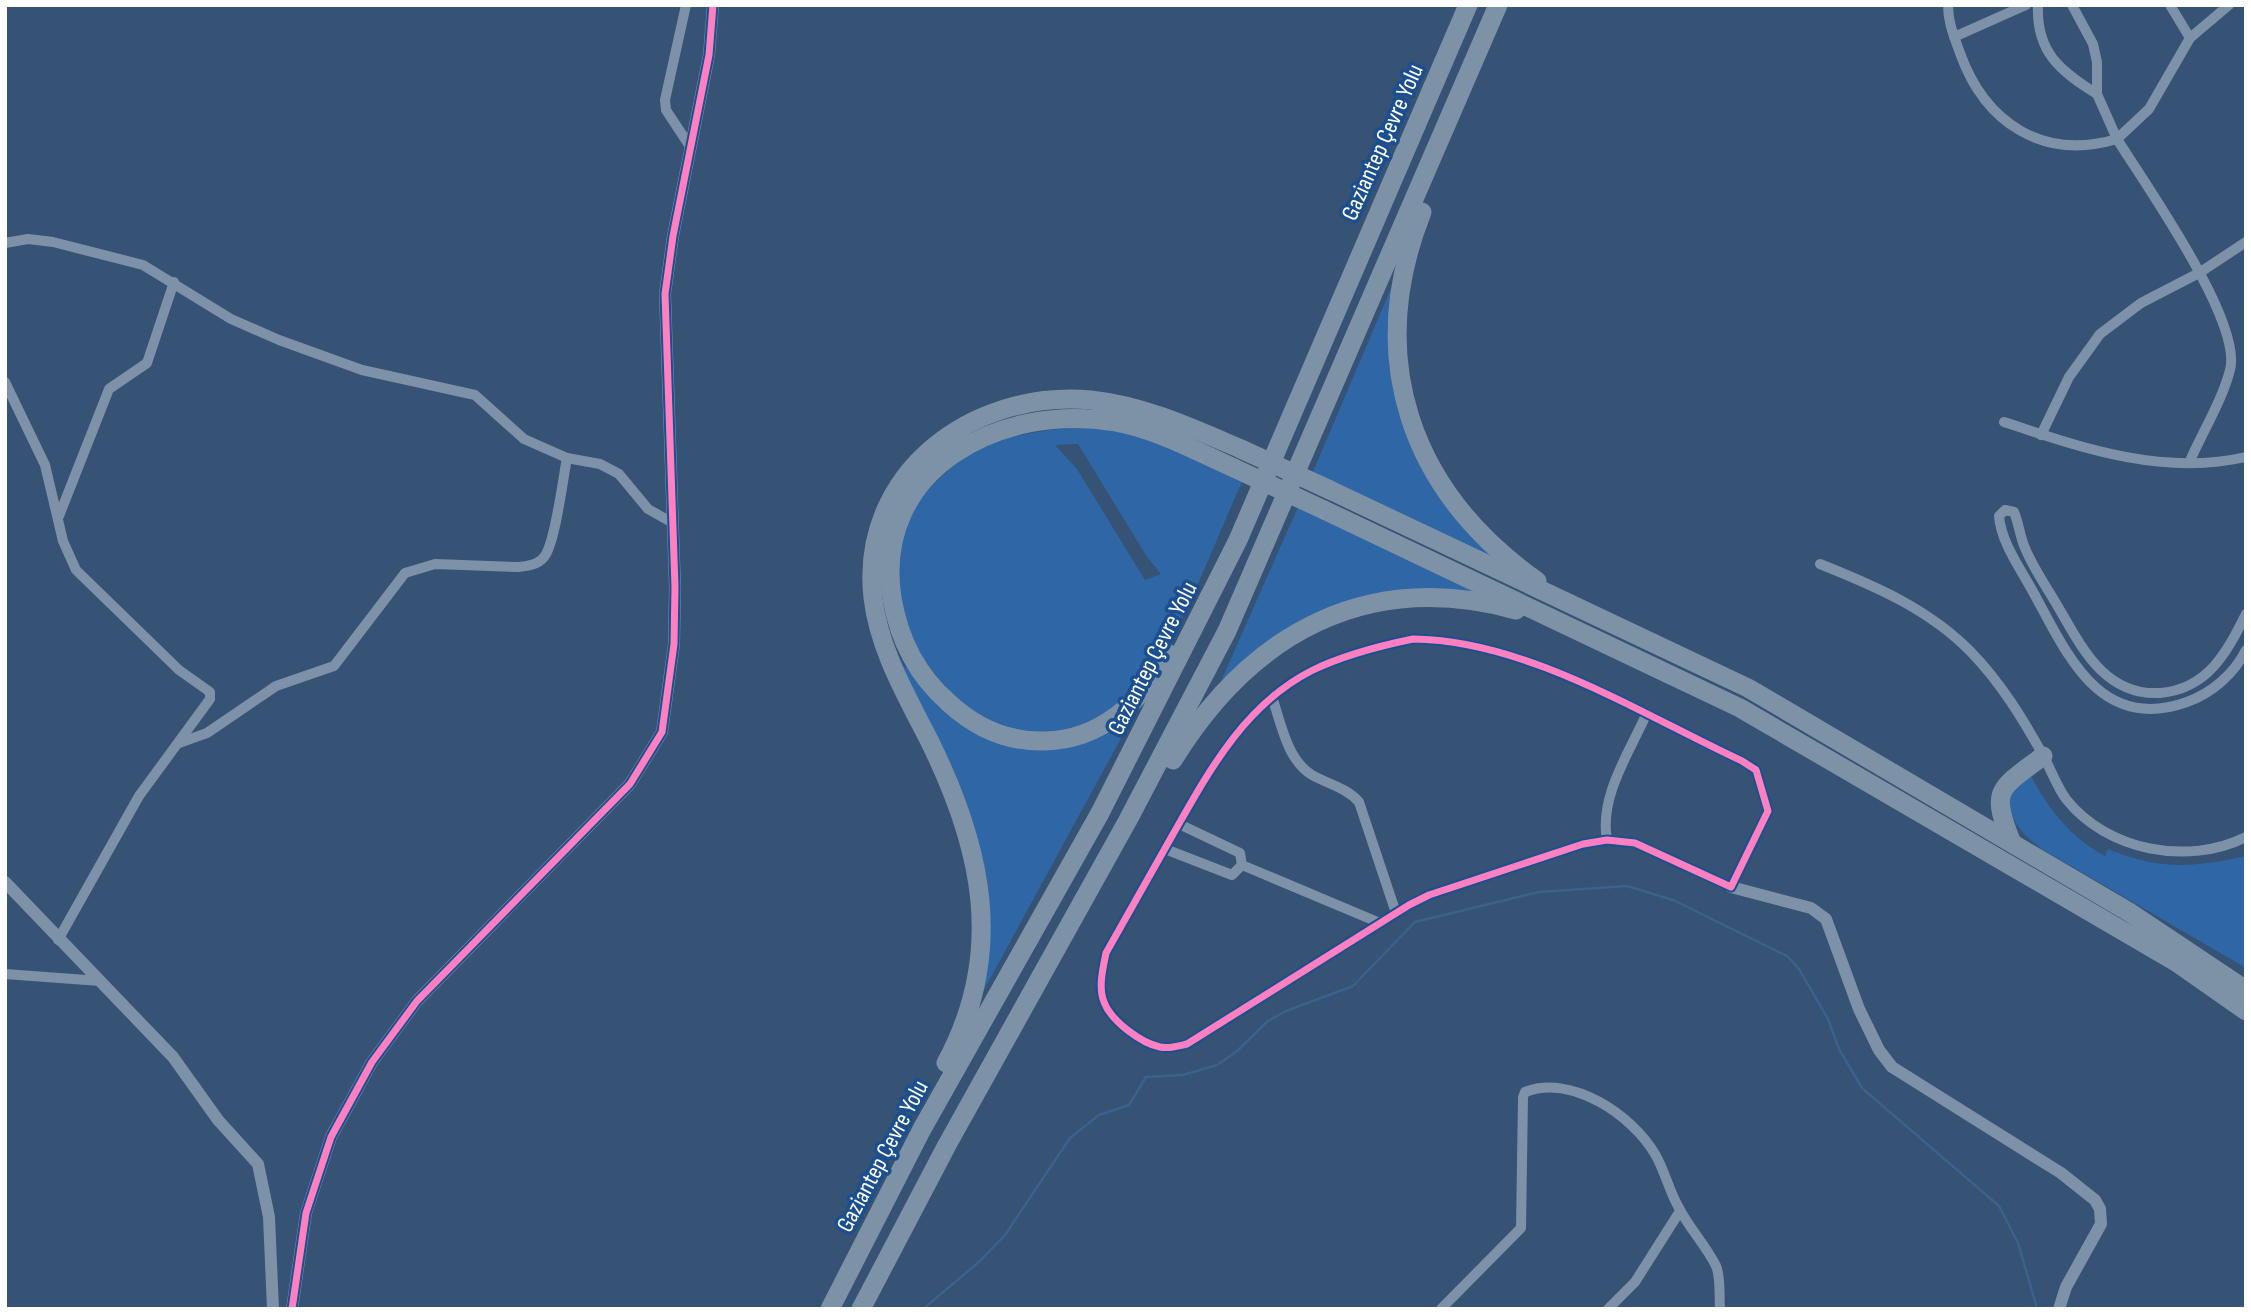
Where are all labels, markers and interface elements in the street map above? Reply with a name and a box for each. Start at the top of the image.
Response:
street label: Gaziantep Çevre Yolu [1335,60,1430,225]
street label: Gaziantep Çevre Yolu [1101,577,1203,740]
street label: Gaziantep Çevre Yolu [830,1075,935,1237]

